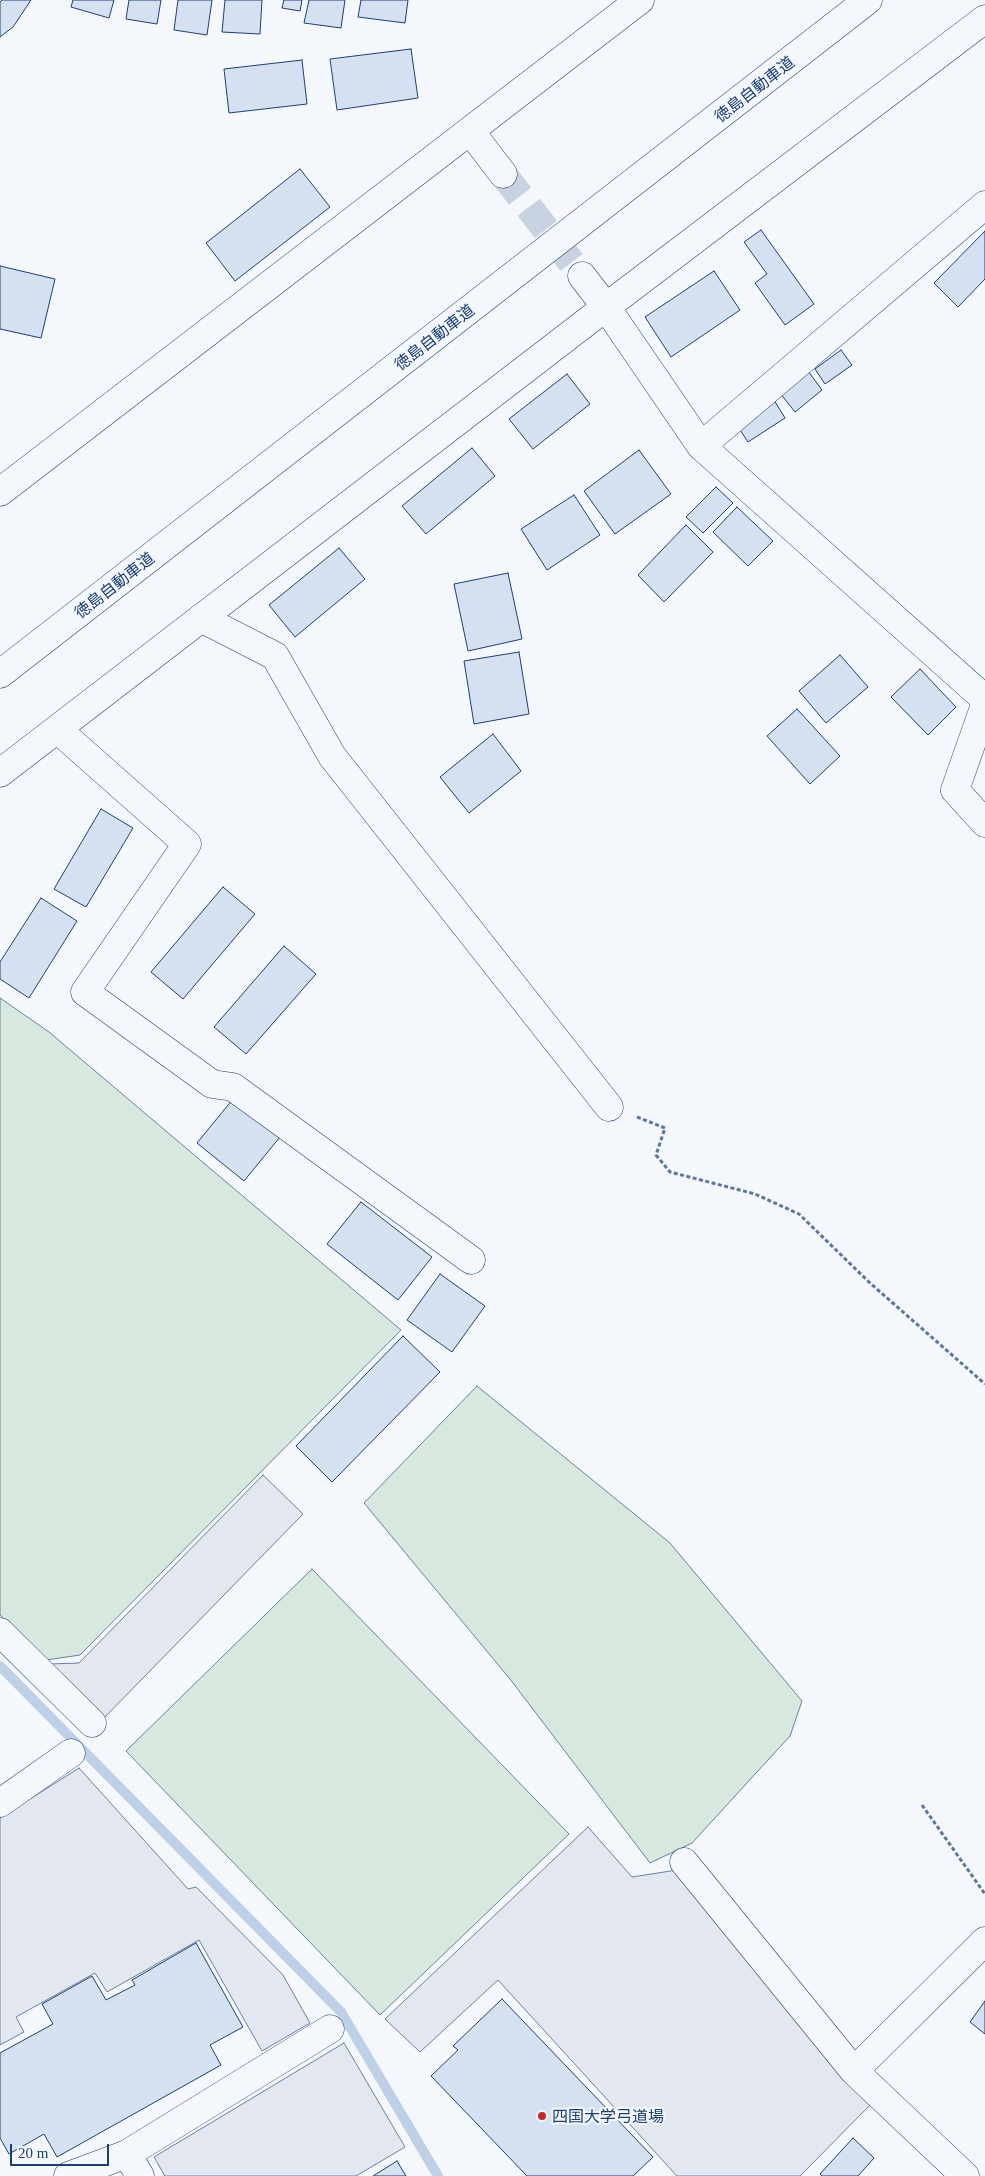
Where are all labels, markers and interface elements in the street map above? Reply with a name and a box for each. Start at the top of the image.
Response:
street label: 徳島自動車道 [710,52,798,126]
street label: 徳島自動車道 [390,300,478,374]
street label: 徳島自動車道 [70,548,158,622]
place label: 四国大学弓道場 [552,2106,664,2126]
marker: 四国大学弓道場 [536,2110,548,2122]
scale bar [12,2134,111,2166]
text: 20 m [18,2145,48,2161]

